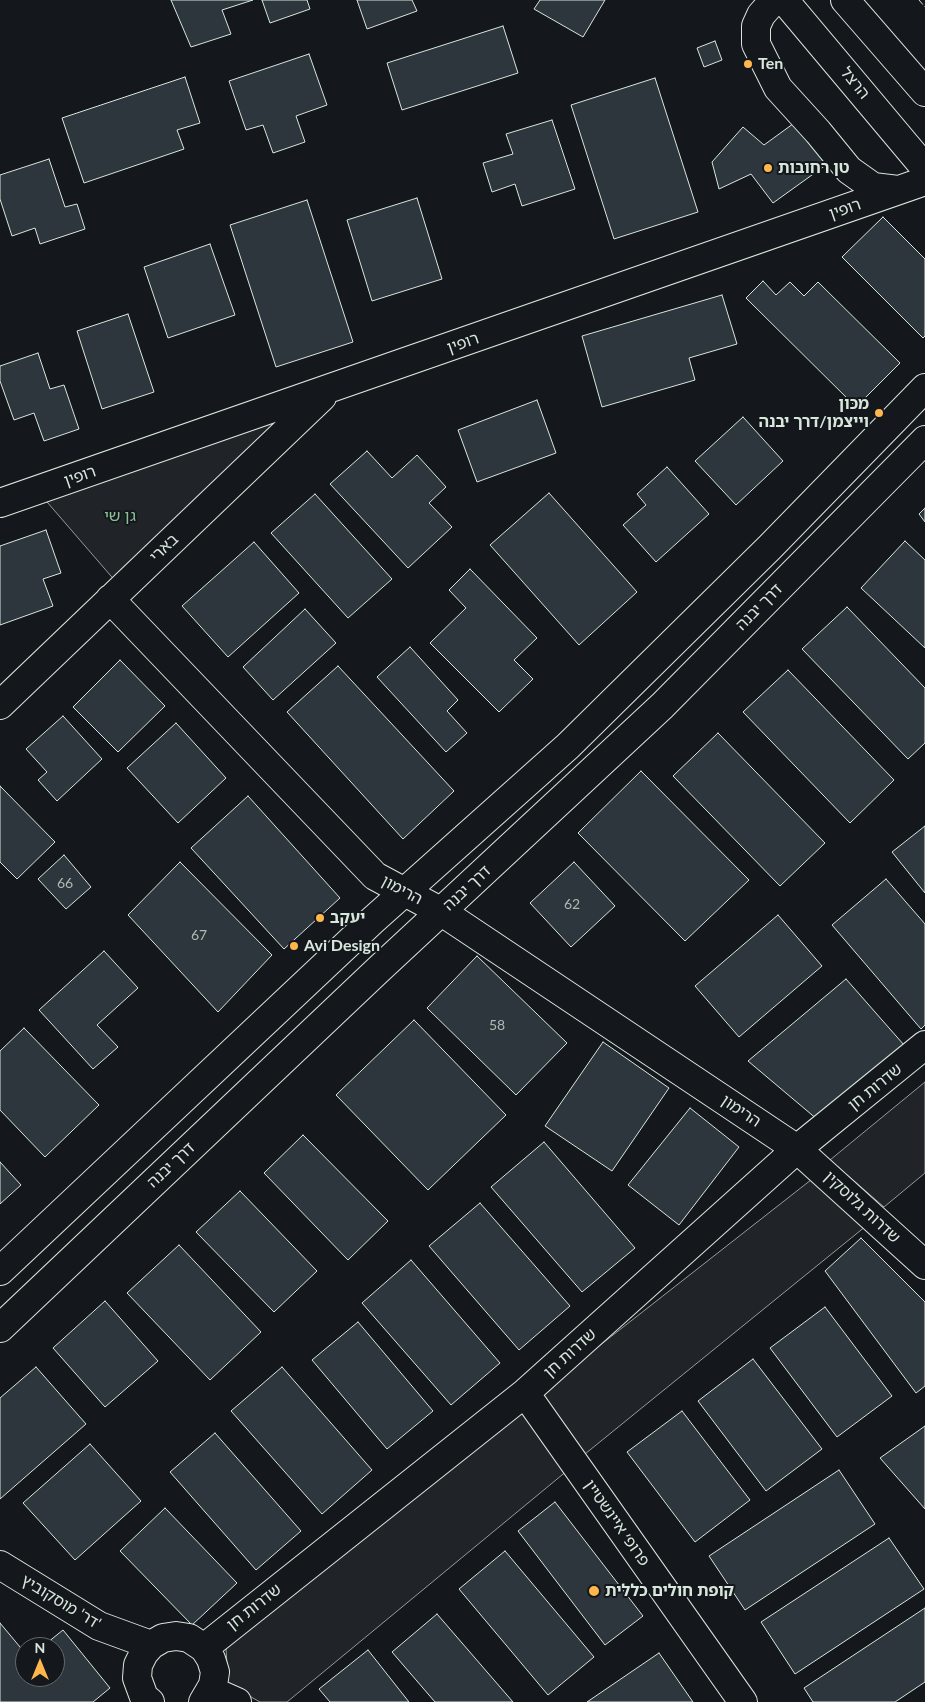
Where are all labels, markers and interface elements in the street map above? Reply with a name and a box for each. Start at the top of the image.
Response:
place label: Ten [758,54,783,74]
marker: Ten [742,58,754,70]
street label: הרצל [836,63,874,103]
place label: טן רחובות [778,158,849,178]
marker: טן רחובות [762,162,774,174]
street label: רופין [827,195,863,223]
street label: רופין [445,329,481,357]
place label: מכון וייצמן/דרך יבנה [758,394,869,432]
marker: מכון וייצמן/דרך יבנה [873,407,885,419]
street label: רופין [62,462,98,490]
park label: גן שי [104,506,136,526]
street label: בארי [146,530,182,566]
street label: דרך יבנה [732,580,786,634]
street label: דרך יבנה [439,861,495,915]
street label: הרימון [378,871,426,909]
house number: 66 [57,875,73,891]
house number: 62 [564,896,580,912]
place label: יעקב [330,908,365,928]
marker: יעקב [314,912,326,924]
house number: 67 [191,927,207,943]
place label: Avi Design [304,936,380,956]
marker: Avi Design [288,940,300,952]
house number: 58 [489,1017,505,1033]
street label: שדרות חן [844,1059,906,1115]
street label: הרימון [718,1091,764,1131]
street label: דרך יבנה [143,1138,199,1192]
street label: שדרות גלוסקין [820,1167,904,1247]
street label: שדרות חן [540,1324,600,1382]
street label: פרופ׳ איינשטיין [580,1476,654,1570]
street label: דר' מוסקוביץ' [18,1571,104,1633]
street label: שדרות חן [223,1580,285,1634]
place label: קופת חולים כללית [605,1581,734,1601]
marker: קופת חולים כללית [587,1584,601,1598]
north arrow [15,1637,65,1687]
text: N [35,1639,45,1656]

